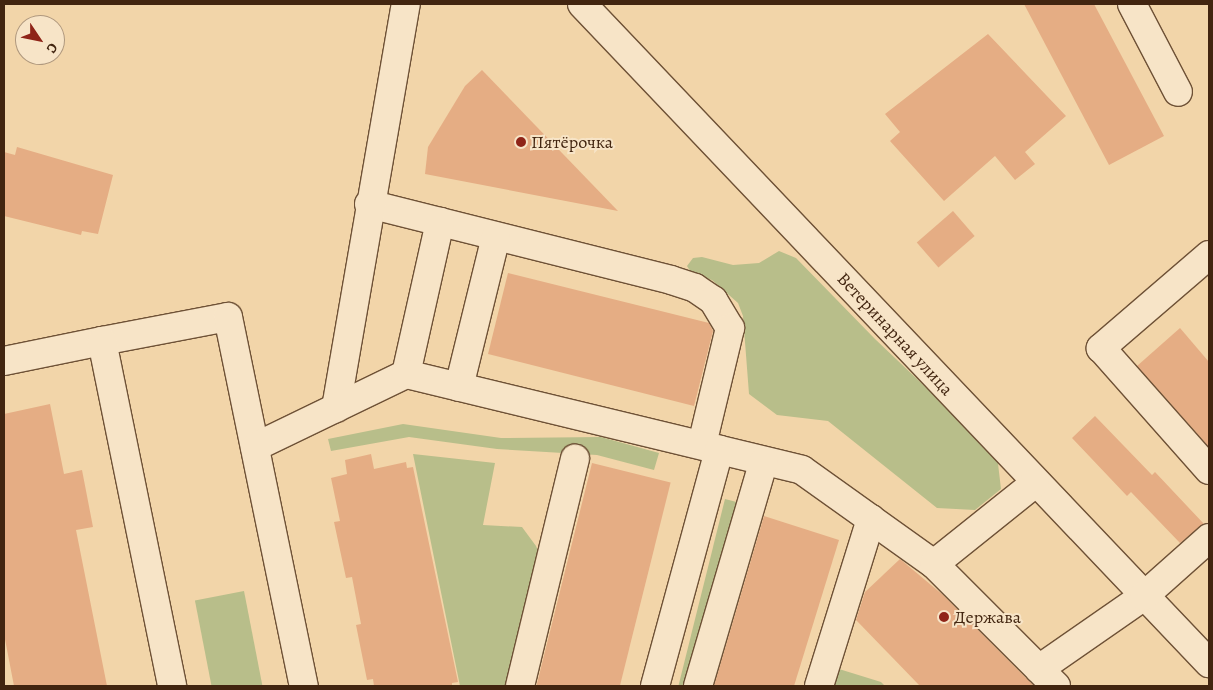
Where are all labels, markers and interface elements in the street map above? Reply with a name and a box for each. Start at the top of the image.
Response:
north arrow [15,15,65,65]
text: С [42,39,62,57]
place label: Пятёрочка [531,131,613,153]
marker: Пятёрочка [515,136,527,148]
street label: Ветеринарная улица [832,268,958,400]
place label: Держава [954,606,1021,628]
marker: Держава [938,611,950,623]

